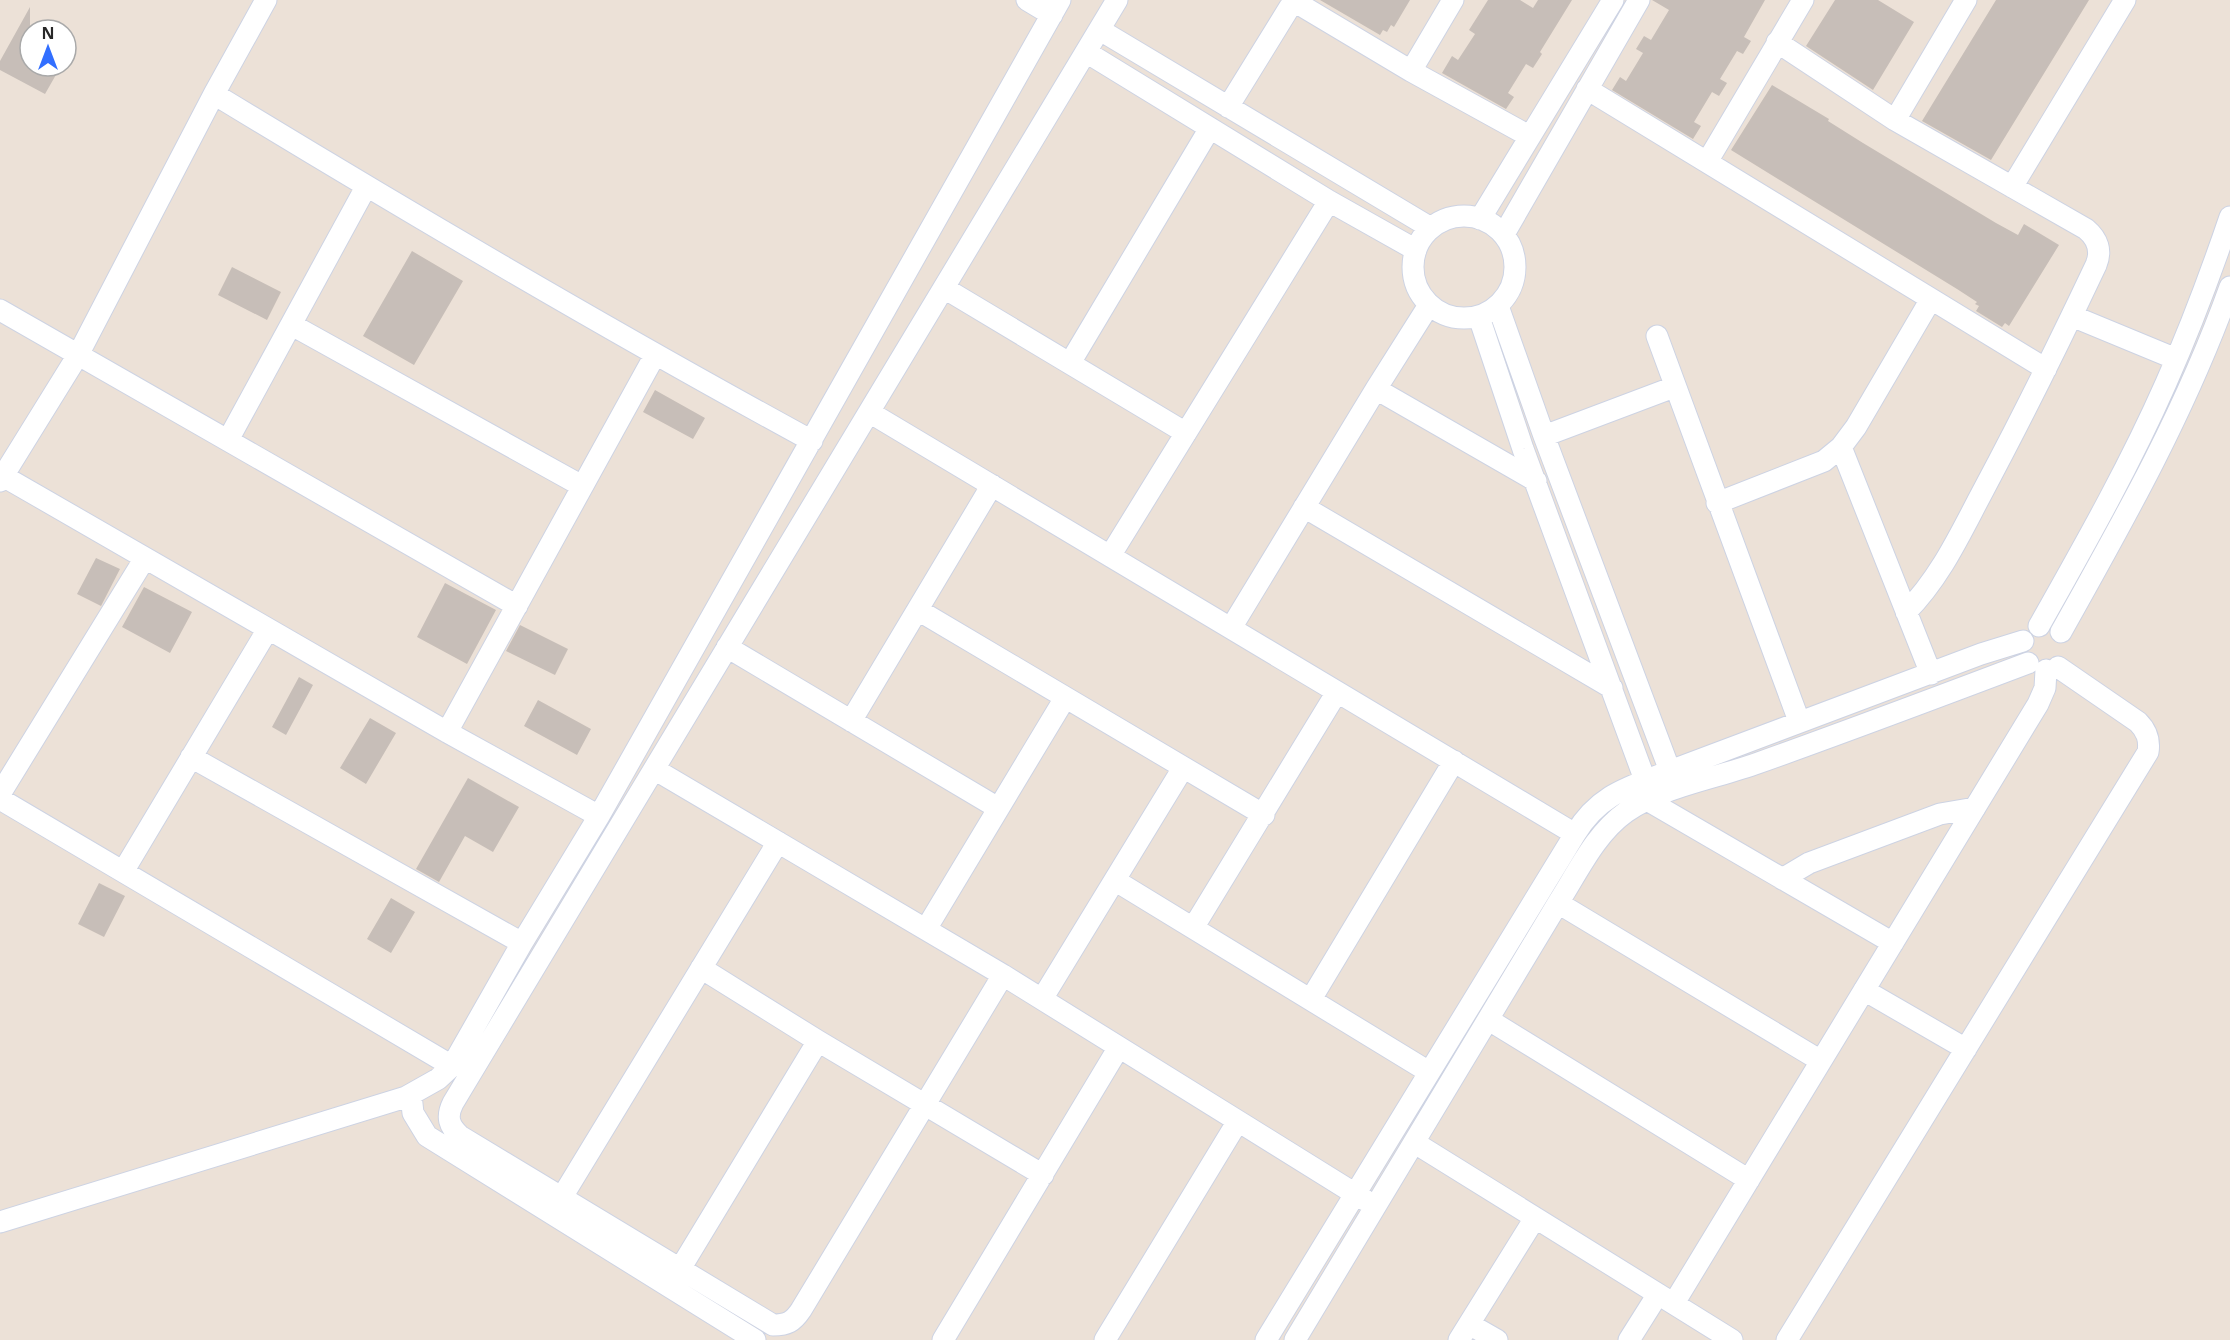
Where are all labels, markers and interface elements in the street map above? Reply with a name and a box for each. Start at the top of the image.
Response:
north arrow [18,18,78,78]
text: N [41,22,55,44]

